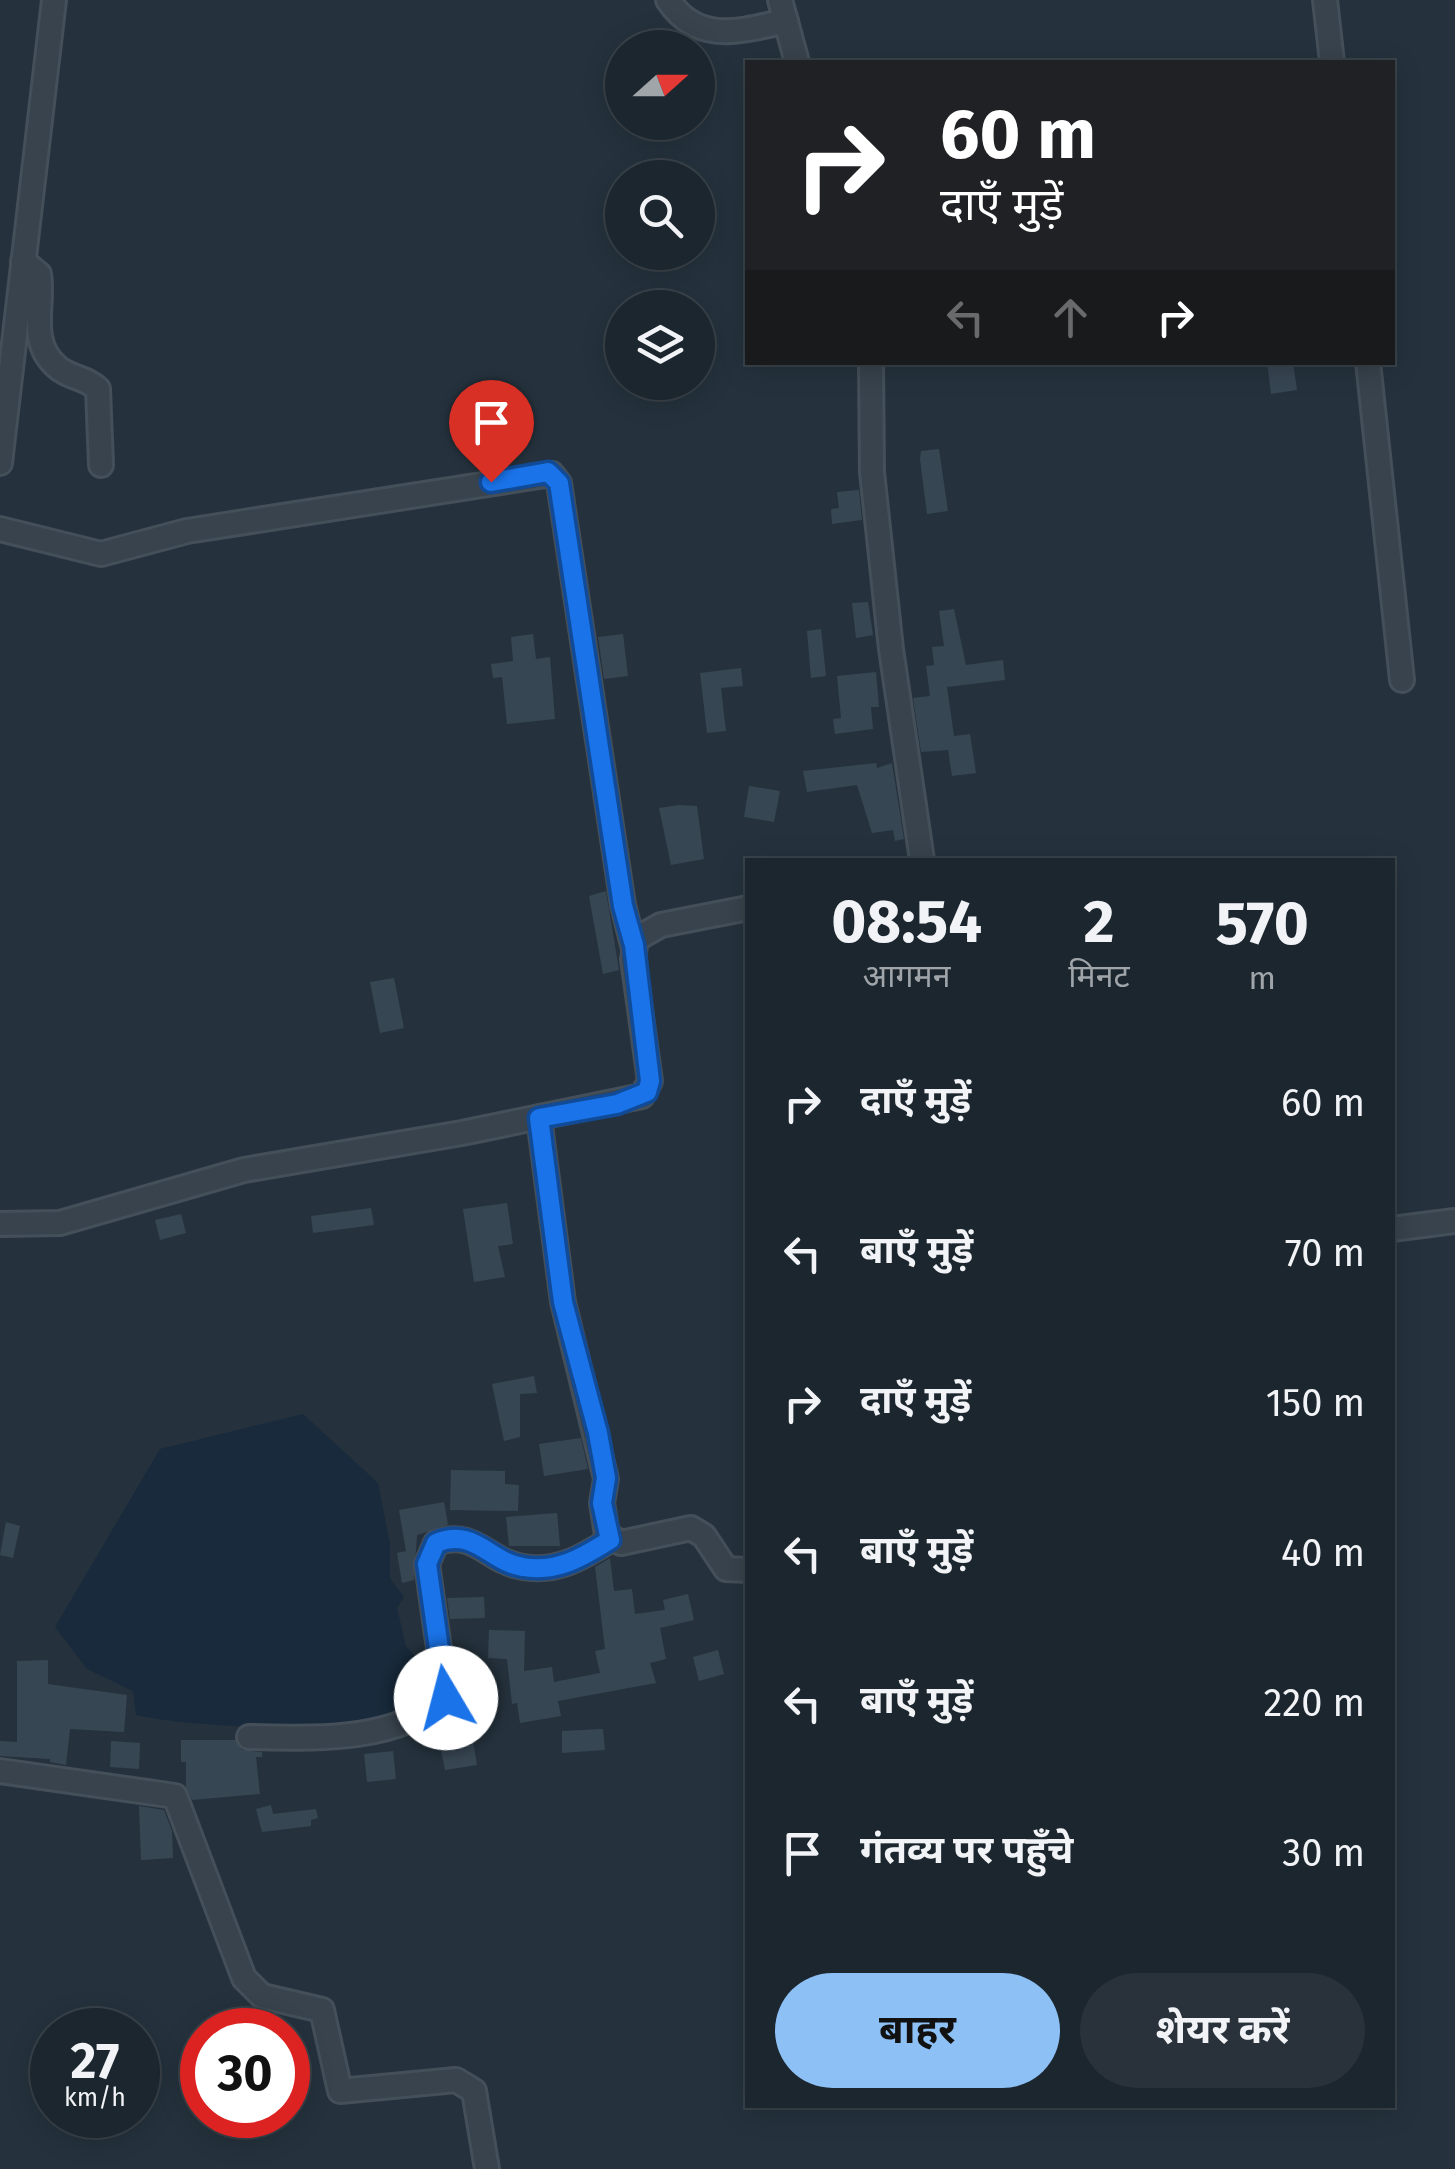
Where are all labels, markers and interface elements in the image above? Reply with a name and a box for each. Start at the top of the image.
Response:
north arrow [605,30,715,140]
map controls [605,30,715,400]
text: 60 m [940,93,1096,177]
icon: right [775,100,905,230]
button: search [605,160,715,270]
text: दाएँ मुड़ें [940,178,1063,232]
button: layers [605,290,715,400]
icon: left [938,290,993,345]
icon: ahead [1043,290,1098,345]
icon: right [1148,290,1203,345]
pin [449,380,534,483]
icon: arrive [464,395,519,450]
text: 08:54 [831,886,982,958]
text: 2 [1083,886,1114,958]
text: 570 [1216,888,1309,960]
text: आगमन [863,957,950,995]
text: मिनट [1068,957,1130,995]
text: m [1249,959,1276,997]
icon: right [775,1076,830,1131]
text: दाएँ मुड़ें [860,1077,971,1123]
text: 60 m [1281,1080,1365,1126]
icon: left [775,1226,830,1281]
text: बाएँ मुड़ें [860,1227,973,1273]
text: 70 m [1285,1230,1365,1276]
icon: right [775,1376,830,1431]
text: दाएँ मुड़ें [860,1377,971,1423]
text: 150 m [1266,1380,1365,1426]
icon: left [775,1526,830,1581]
text: बाएँ मुड़ें [860,1527,973,1573]
text: 40 m [1281,1530,1365,1576]
position arrow [394,1646,498,1750]
icon: left [775,1676,830,1731]
text: बाएँ मुड़ें [860,1677,973,1723]
text: 220 m [1264,1680,1365,1726]
icon: arrive [775,1826,830,1881]
text: गंतव्य पर पहुँचे [860,1827,1073,1873]
text: 30 m [1282,1830,1365,1876]
button: बाहर [775,1973,1060,2088]
button: शेयर करें [1080,1973,1365,2088]
speed limit sign: 30 [180,2008,310,2138]
text: 27 [71,2031,119,2091]
text: km/h [64,2083,126,2113]

